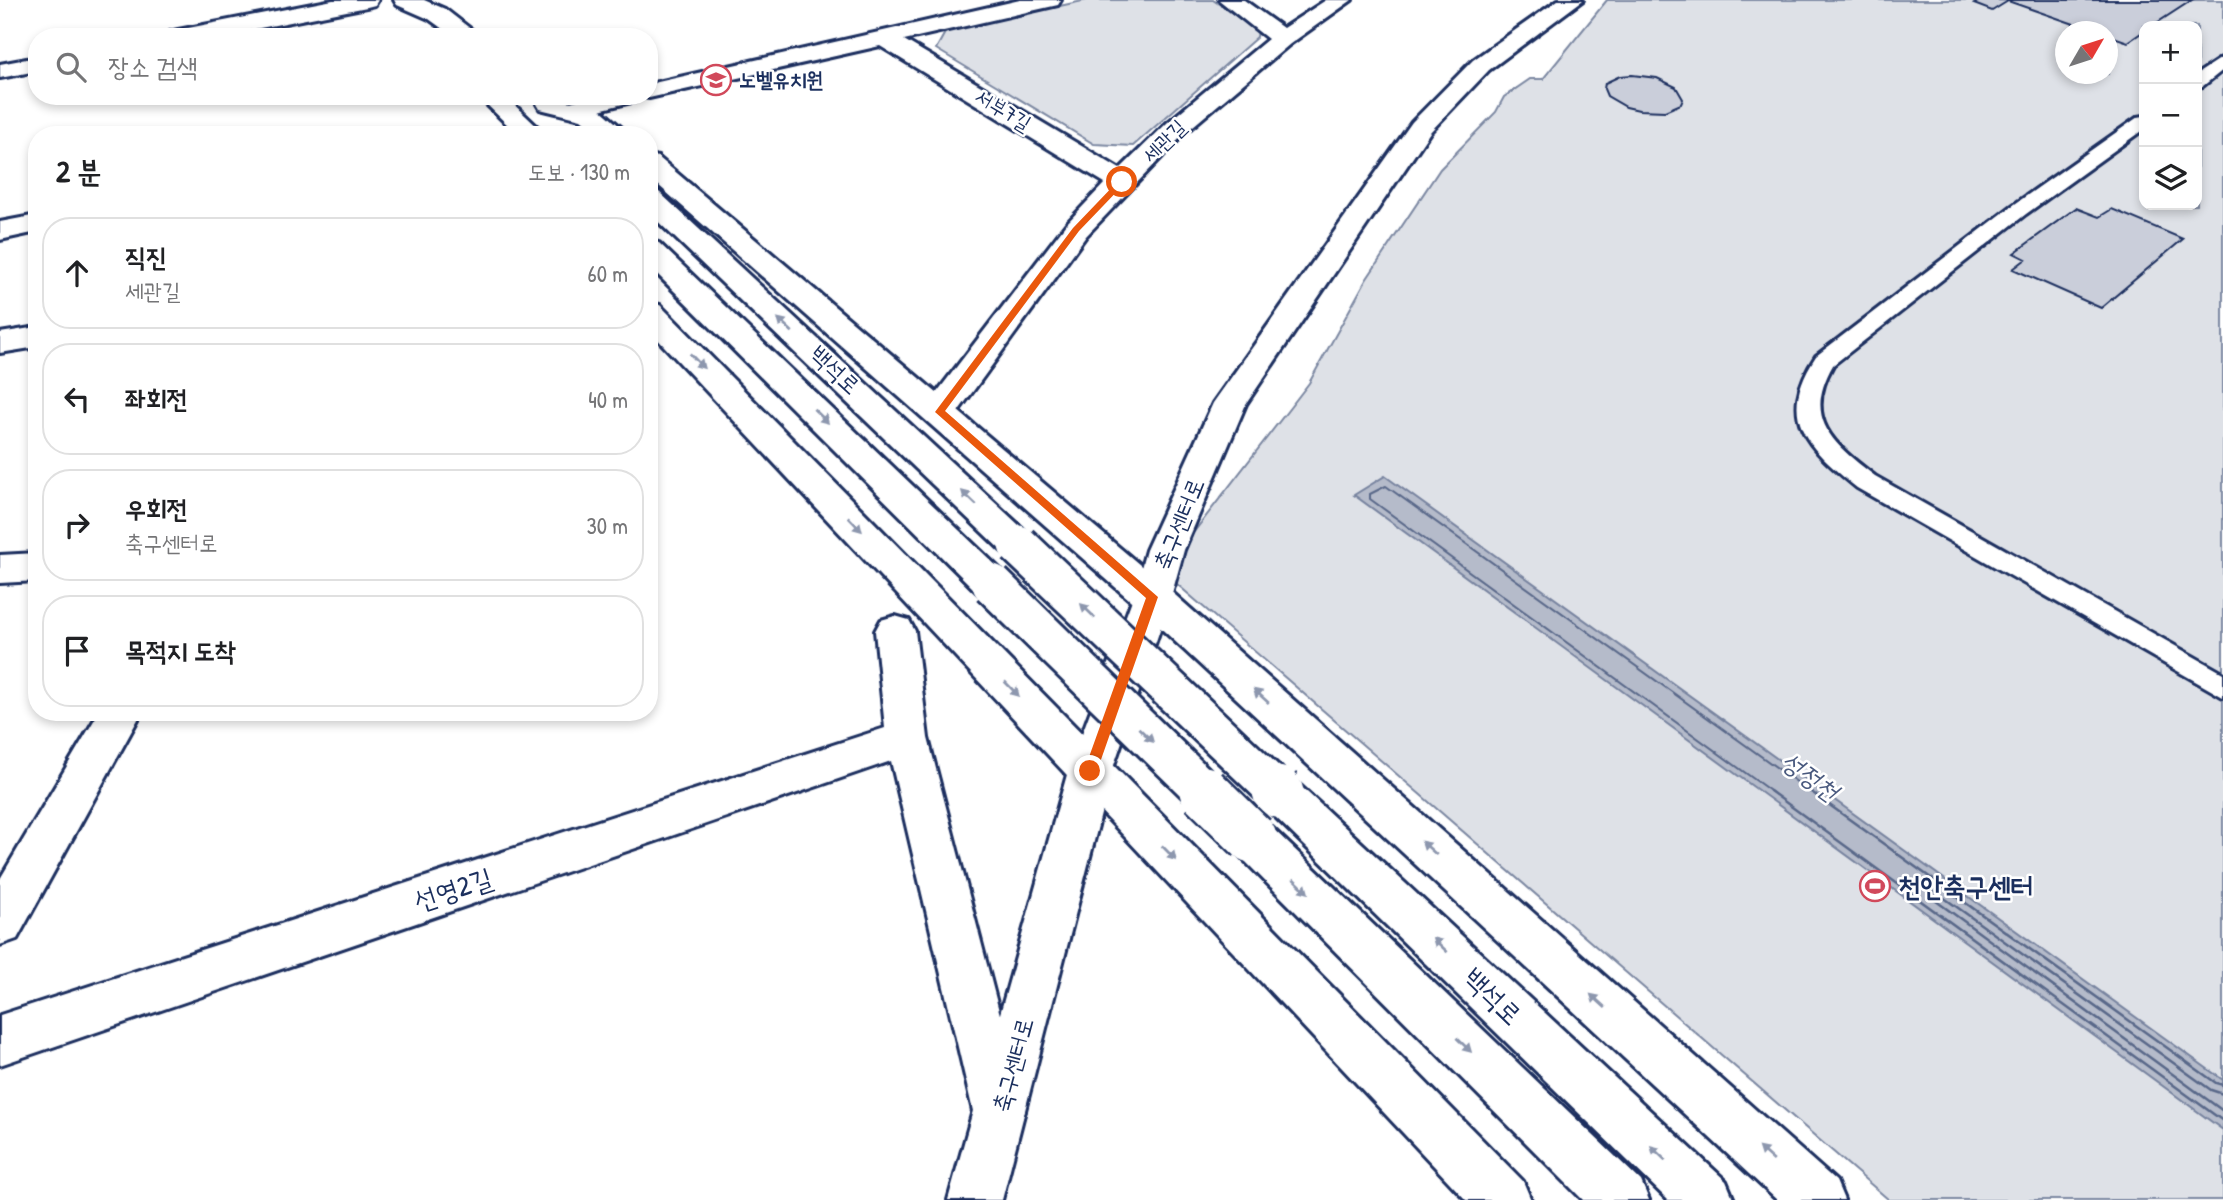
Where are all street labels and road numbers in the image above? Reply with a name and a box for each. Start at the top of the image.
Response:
street label: 서부7길 [970,81,1037,138]
street label: 세관길 [1135,113,1192,169]
street label: 백석로 [804,338,868,401]
street label: 축구센터로 [1145,473,1211,574]
street label: 선영2길 [409,858,497,920]
street label: 백석로 [1455,959,1531,1033]
street label: 축구센터로 [984,1014,1040,1116]

